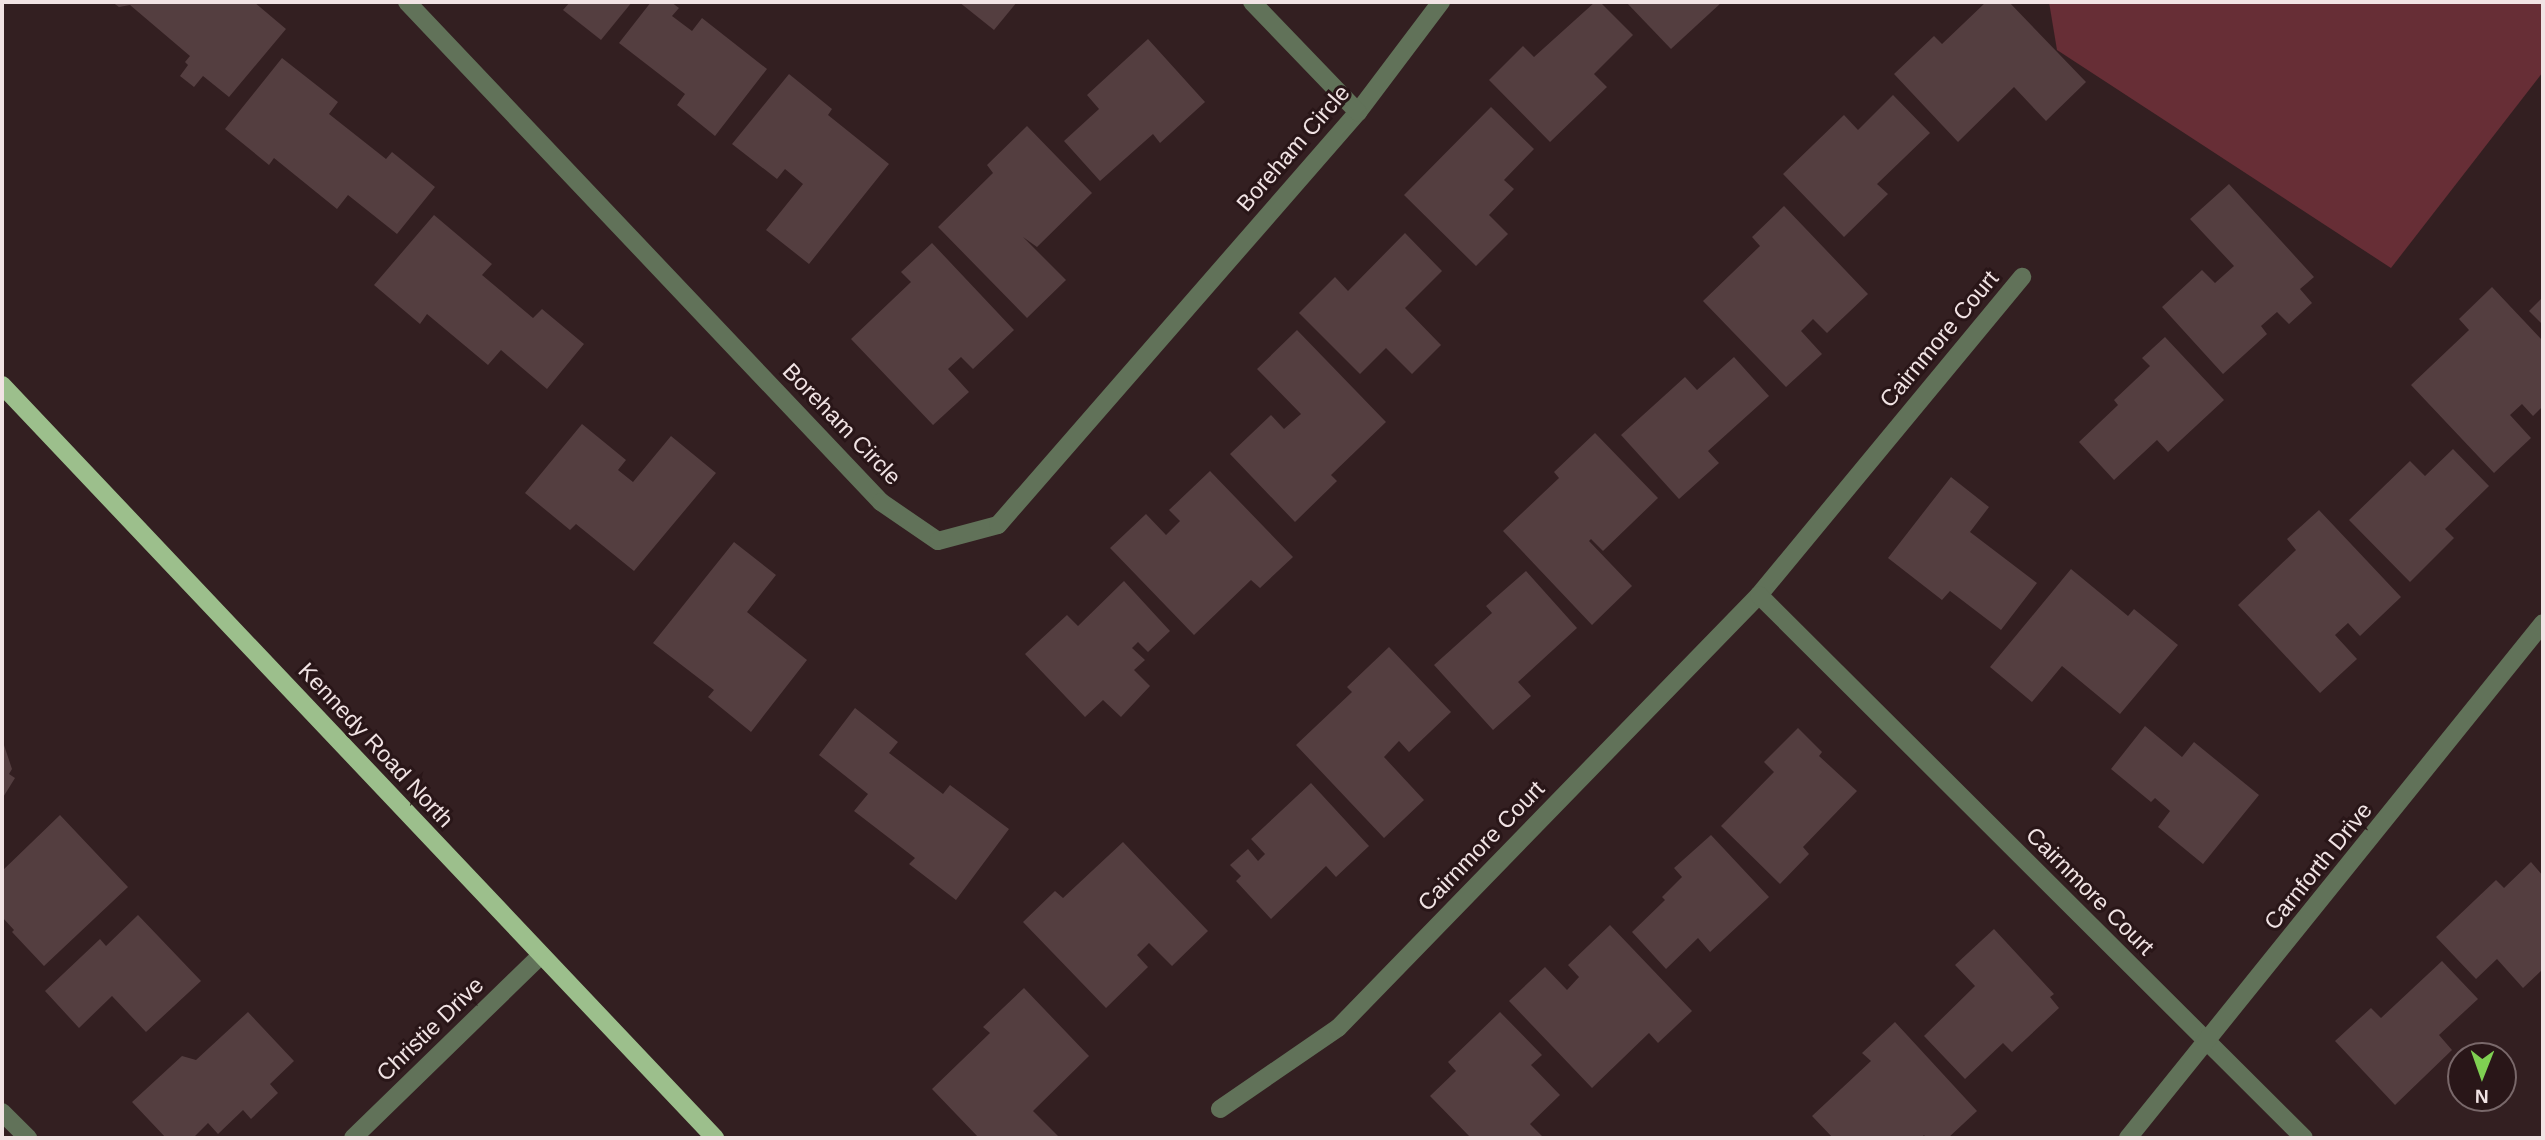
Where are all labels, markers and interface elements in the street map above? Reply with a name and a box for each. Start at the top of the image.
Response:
street label: Boreham Circle [1231,79,1355,217]
street label: Cairnmore Court [1874,265,2004,413]
street label: Boreham Circle [777,357,907,491]
street label: Kennedy Road North [293,657,459,833]
street label: Cairnmore Court [1412,775,1550,917]
street label: Carnforth Drive [2258,797,2378,935]
street label: Cairnmore Court [2020,821,2160,961]
street label: Christie Drive [371,971,489,1087]
north arrow [2447,1042,2517,1112]
text: N [2475,1086,2489,1107]

